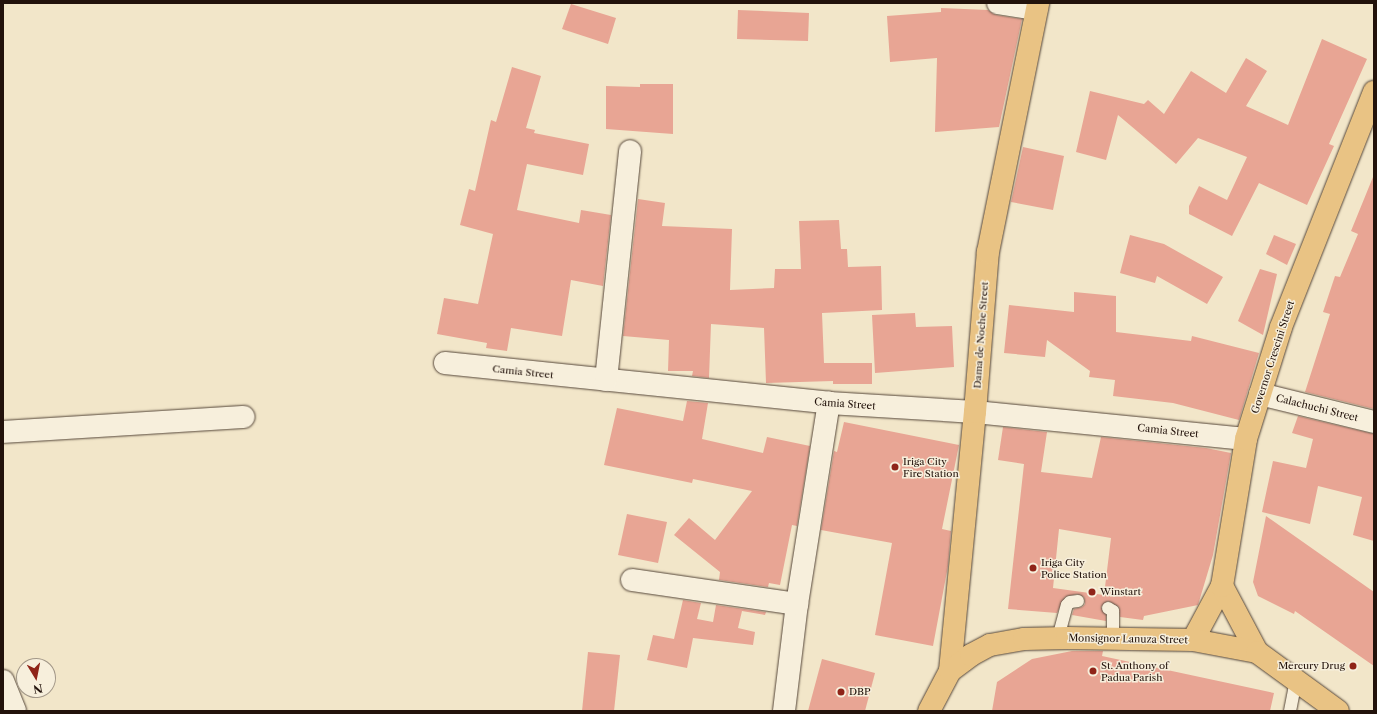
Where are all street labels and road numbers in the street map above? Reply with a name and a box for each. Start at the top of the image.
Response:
street label: Dama de Noche Street [971,281,991,389]
street label: Governor Crescini Street [1249,299,1297,415]
street label: Camia Street [492,363,554,381]
street label: Calachuchi Street [1275,392,1359,424]
street label: Camia Street [814,396,876,412]
street label: Camia Street [1137,422,1199,440]
street label: Monsignor Lanuza Street [1068,632,1188,646]

